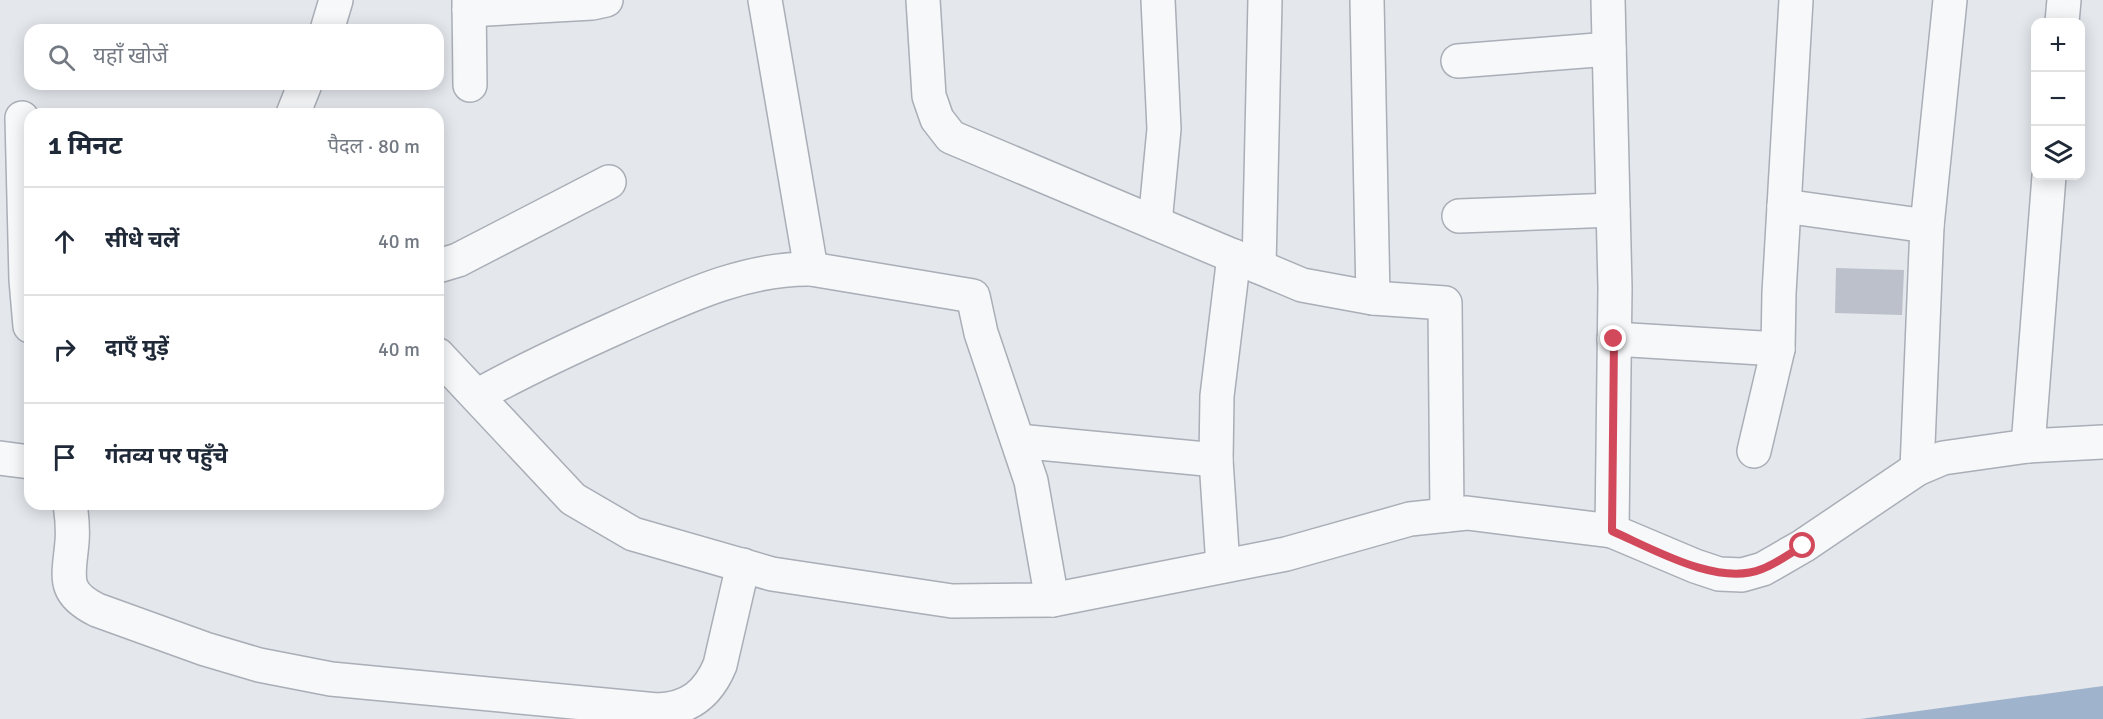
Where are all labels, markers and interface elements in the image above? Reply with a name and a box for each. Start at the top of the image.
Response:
map controls [2031,18,2085,180]
button: + [2031,18,2085,72]
search box [24,24,444,90]
icon: search [45,41,78,74]
text: यहाँ खोजें [93,42,168,69]
button: − [2031,72,2085,126]
button: layers [2031,126,2085,180]
text: 1 मिनट [48,130,122,162]
text: पैदल · 80 m [328,134,420,159]
icon: ahead [48,225,81,258]
text: सीधे चलें [105,226,179,253]
text: 40 m [378,229,420,254]
route end [1600,325,1626,351]
icon: right [48,333,81,366]
text: दाएँ मुड़ें [105,334,169,361]
text: 40 m [378,337,420,362]
icon: arrive [48,441,81,474]
text: गंतव्य पर पहुँचे [105,442,228,469]
route start [1789,532,1815,558]

